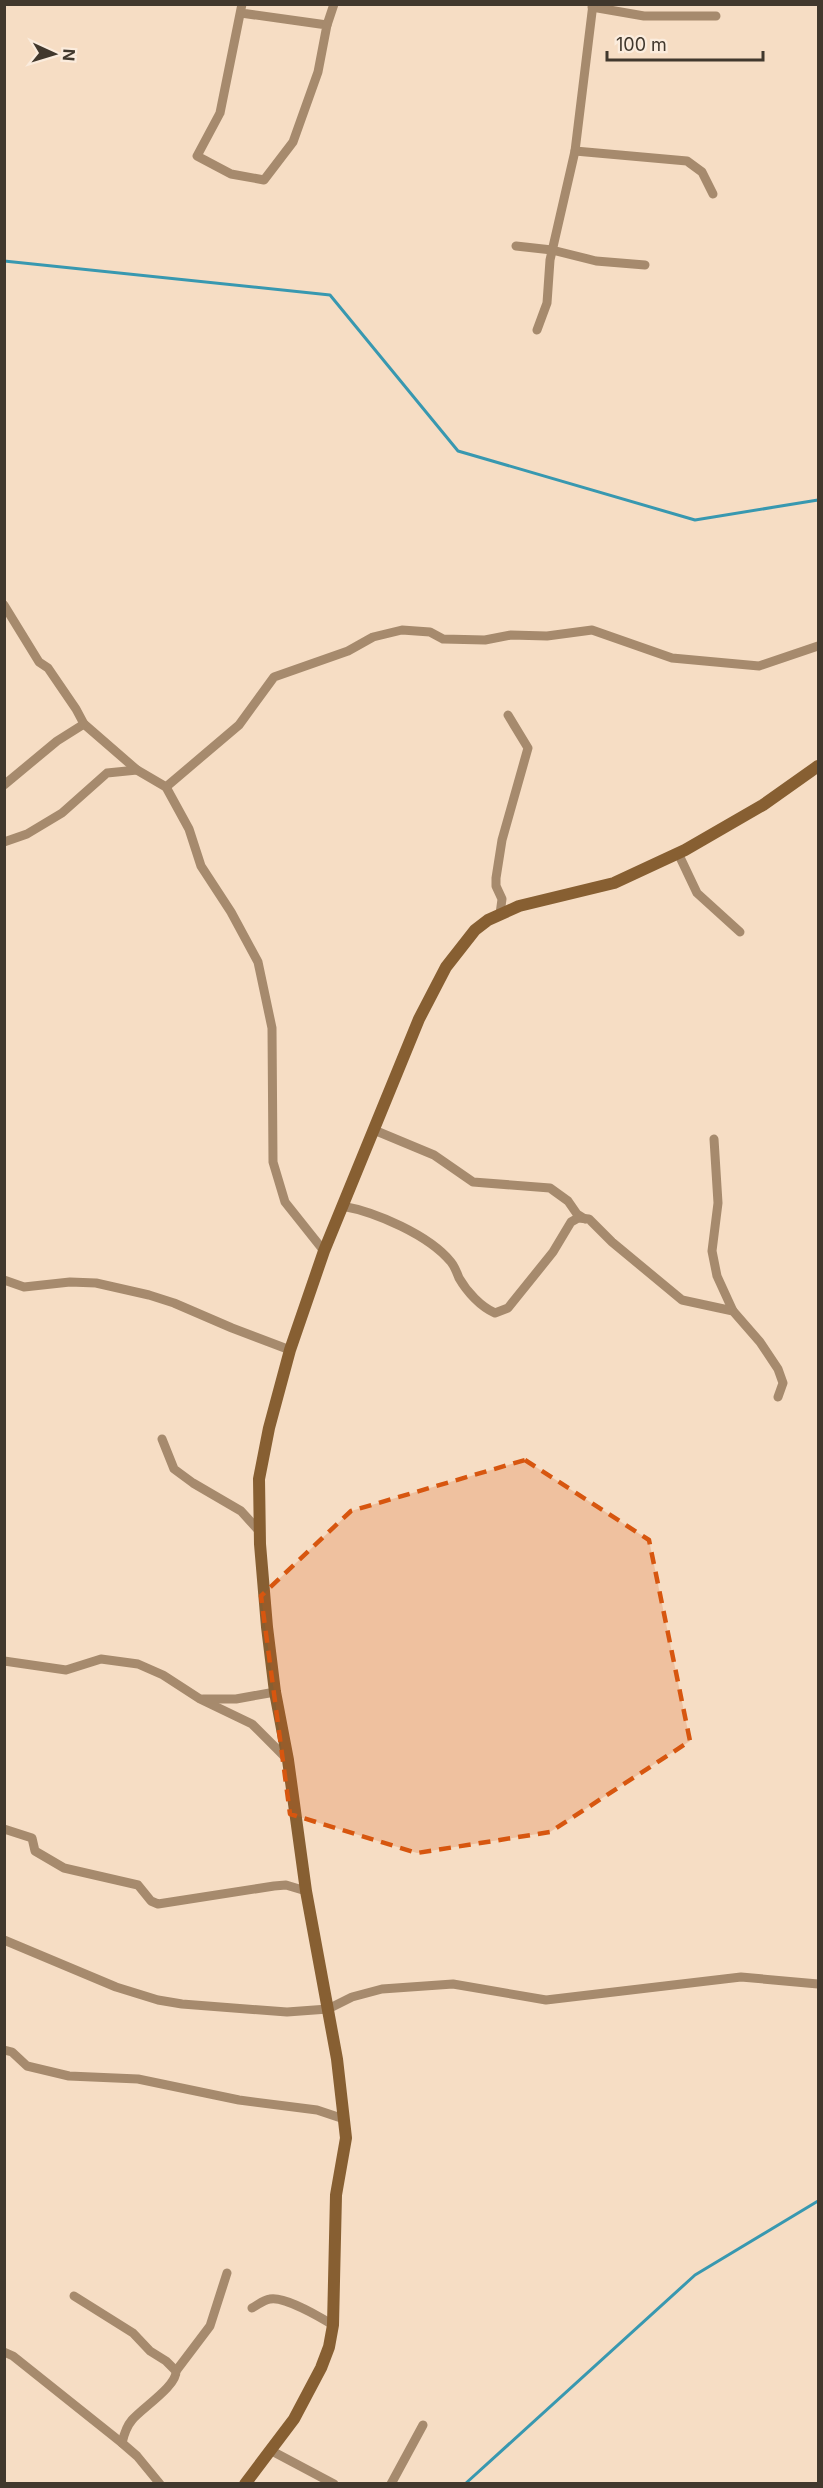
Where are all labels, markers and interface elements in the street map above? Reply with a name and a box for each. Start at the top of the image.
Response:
north arrow [24,24,84,84]
scale bar [607,24,763,62]
text: 100 m [616,34,667,55]
text: N [59,48,79,62]

